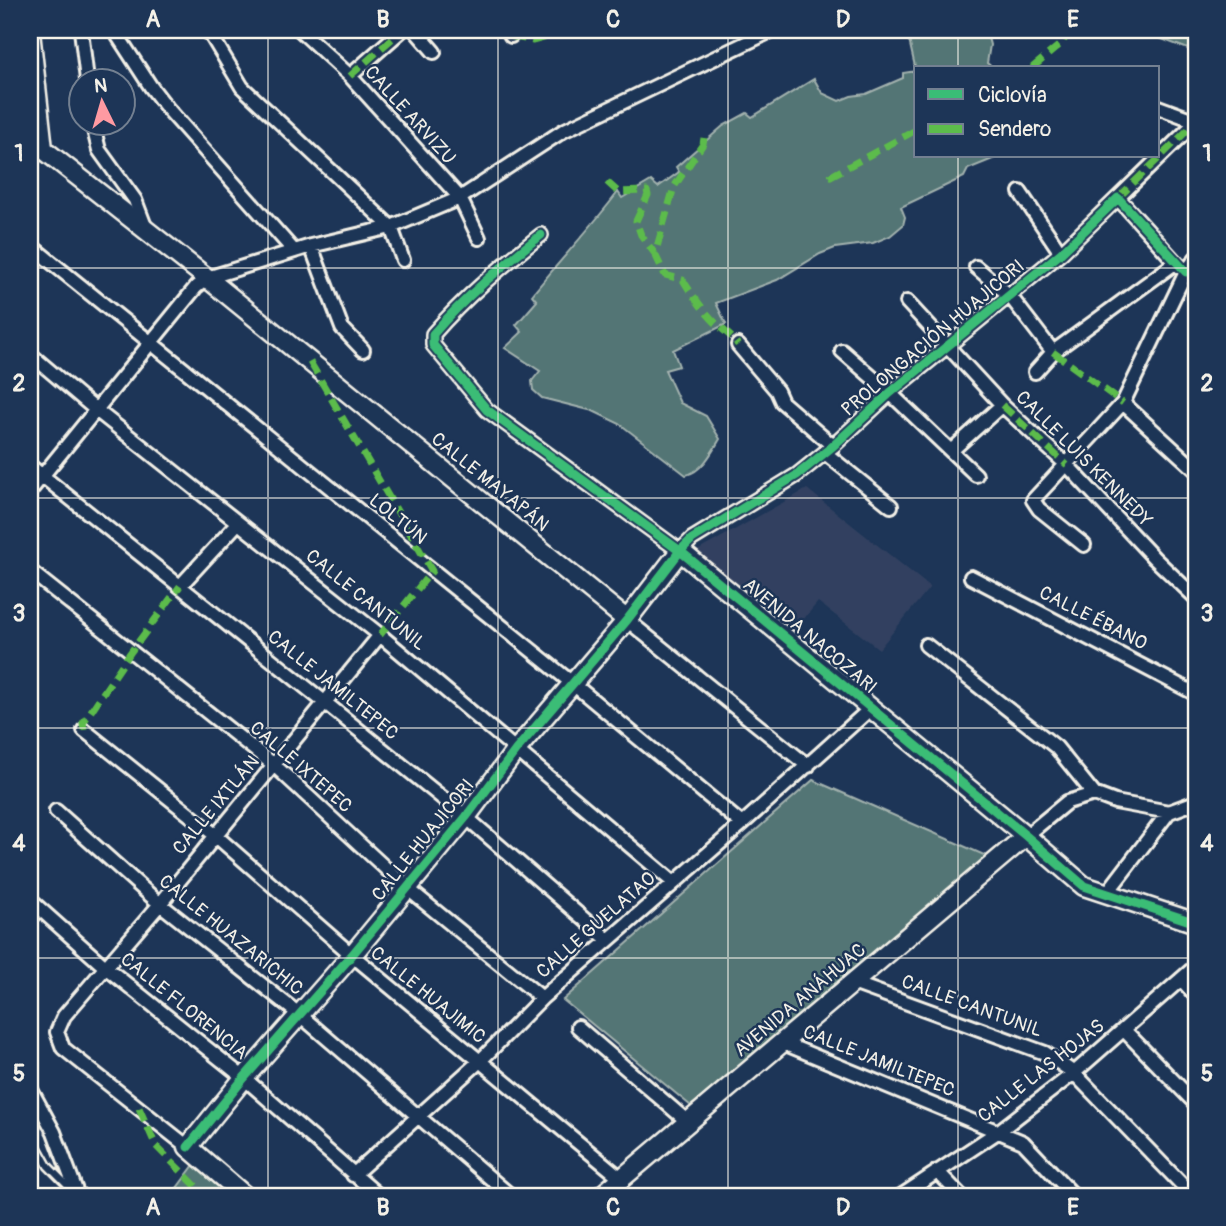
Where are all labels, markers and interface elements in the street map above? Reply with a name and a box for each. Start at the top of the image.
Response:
text: A [146,5,161,34]
text: B [376,5,390,34]
text: C [606,5,620,34]
text: D [836,5,850,34]
text: E [1067,5,1079,34]
street label: CALLE ARVIZU [359,60,461,170]
north arrow [66,66,136,136]
legend [914,66,1160,158]
text: N [93,74,108,99]
text: Ciclovía [978,82,1047,109]
text: Sendero [978,116,1051,143]
text: 1 [15,139,24,168]
text: 1 [1203,139,1212,168]
street label: PROLONGACIÓN HUAJICORI [837,254,1029,422]
text: 2 [13,369,26,398]
text: 2 [1201,369,1214,398]
street label: CALLE LUIS KENNEDY [1011,386,1157,532]
street label: CALLE MAYAPÁN [426,427,554,537]
street label: LOLTÚN [364,488,432,550]
street label: CALLE CANTUNIL [301,544,431,656]
street label: AVENIDA NACOZARI [738,573,882,699]
street label: CALLE ÉBANO [1035,580,1151,656]
text: 3 [13,599,25,628]
text: 3 [1201,599,1213,628]
street label: CALLE JAMILTEPEC [263,625,403,745]
street label: CALLE IXTEPEC [245,716,357,818]
street label: CALLE IXTLÁN [167,750,265,860]
street label: CALLE HUAJICORI [366,774,480,906]
text: 4 [12,829,26,858]
text: 4 [1200,829,1214,858]
street label: CALLE GUELATAO [531,867,661,983]
street label: CALLE HUAZARICHIC [154,869,308,1001]
street label: AVENIDA ANÁHUAC [729,938,871,1062]
street label: CALLE HUAJIMIC [365,941,491,1049]
street label: CALLE FLORENCIA [115,947,253,1065]
street label: CALLE CANTUNIL [898,969,1046,1043]
street label: CALLE LAS HOJAS [973,1014,1109,1128]
street label: CALLE JAMILTEPEC [800,1020,958,1102]
text: 5 [13,1059,25,1088]
text: 5 [1201,1059,1213,1088]
text: A [146,1193,161,1222]
text: B [376,1193,390,1222]
text: C [606,1193,620,1222]
text: D [836,1193,850,1222]
text: E [1067,1193,1079,1222]

